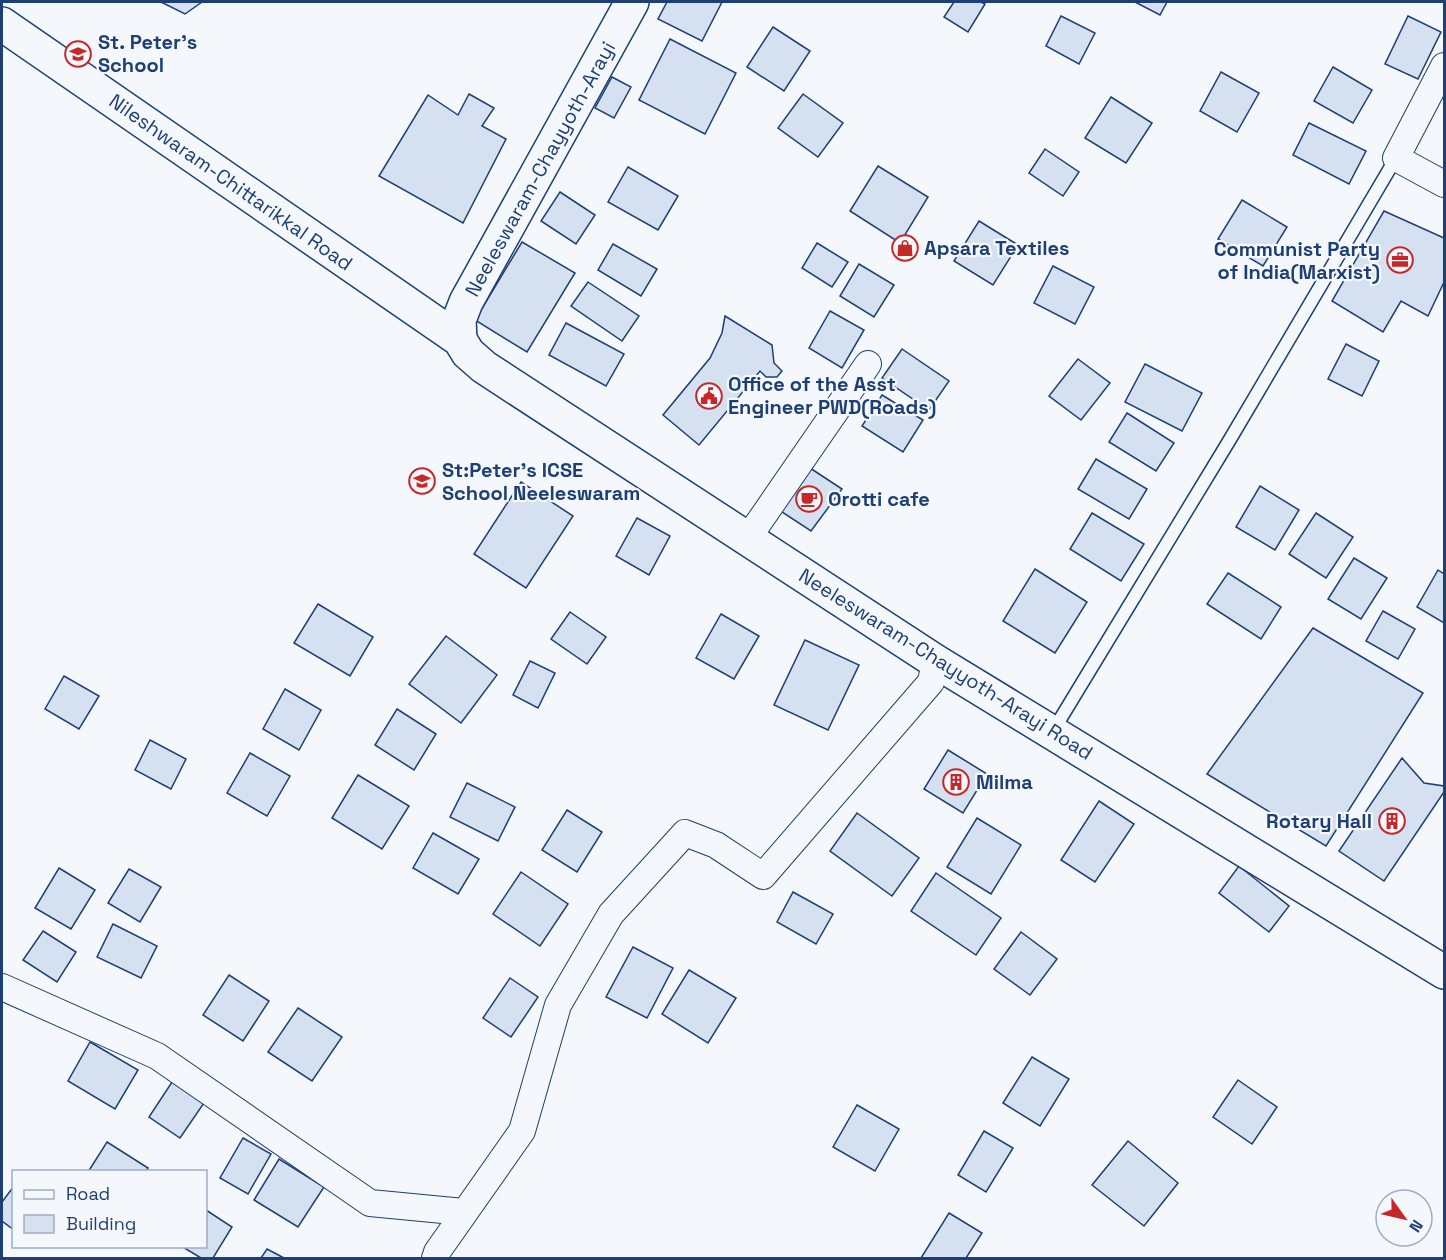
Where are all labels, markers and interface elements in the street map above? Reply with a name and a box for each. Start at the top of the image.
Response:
place label: St. Peter's School [98,29,197,78]
street label: Neeleswaram-Chayyoth-Arayi [459,37,621,301]
school or university icon: St. Peter's School [63,39,93,69]
street label: Nileshwaram-Chittarikkal Road [104,88,358,276]
shop icon: Apsara Textiles [890,233,920,263]
place label: Apsara Textiles [924,235,1070,261]
place label: Communist Party of India(Marxist) [1214,236,1380,285]
office icon: Communist Party of India(Marxist) [1385,245,1415,275]
place label: Office of the Asst Engineer PWD(Roads) [728,371,936,420]
public building icon: Office of the Asst Engineer PWD(Roads) [694,381,724,411]
place label: St:Peter's ICSE School Neeleswaram [442,457,640,506]
school or university icon: St:Peter's ICSE School Neeleswaram [407,466,437,496]
cafe icon: Orotti cafe [794,484,824,514]
place label: Orotti cafe [828,486,930,512]
street label: Neeleswaram-Chayyoth-Arayi Road [794,562,1098,766]
building icon: Milma [941,767,971,797]
place label: Milma [976,769,1033,795]
building icon: Rotary Hall [1377,806,1407,836]
place label: Rotary Hall [1266,808,1372,834]
legend [12,1170,207,1248]
text: Road [66,1182,110,1205]
north arrow [1374,1188,1434,1248]
text: Building [66,1212,136,1235]
text: N [1404,1216,1428,1236]

